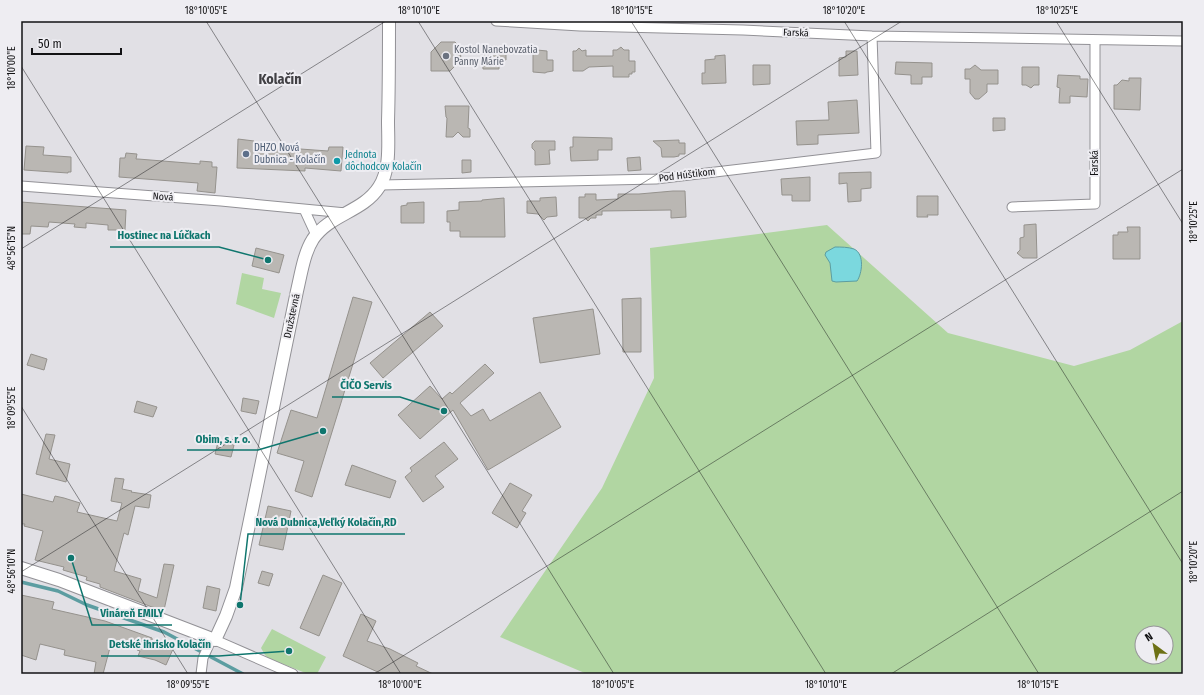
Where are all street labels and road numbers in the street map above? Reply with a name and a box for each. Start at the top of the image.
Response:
street label: Farská [783,27,809,39]
street label: Farská [1089,150,1101,176]
street label: Pod Húštikom [658,165,716,184]
street label: Nová [152,190,174,204]
street label: Družstevná [281,292,303,339]

